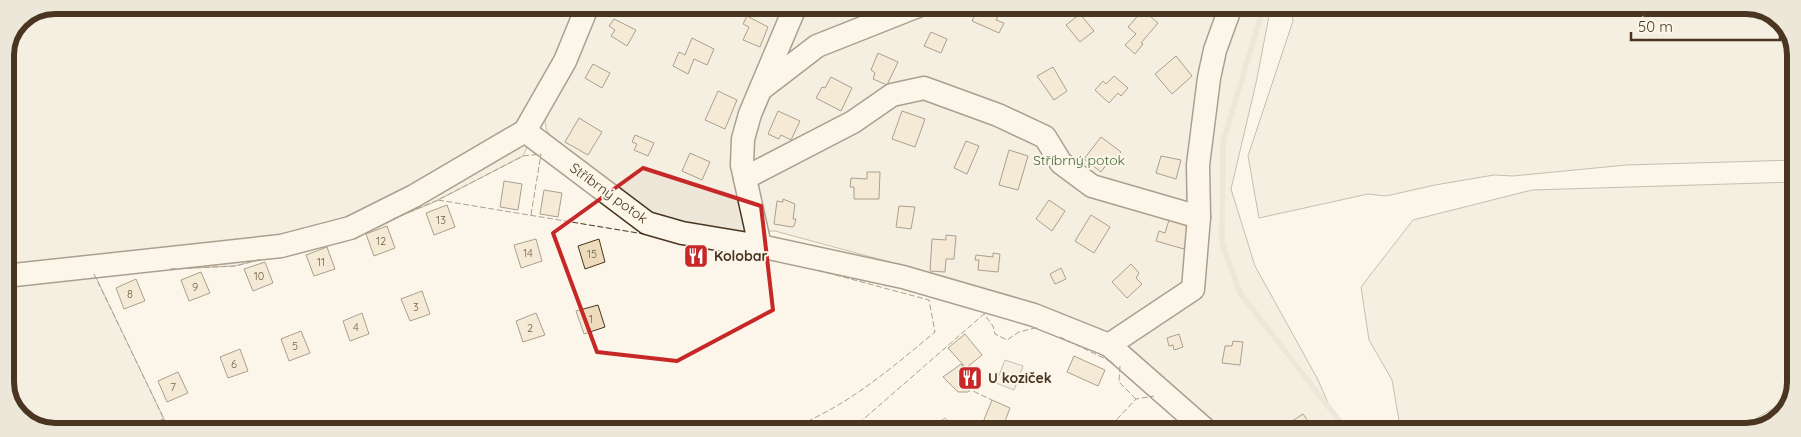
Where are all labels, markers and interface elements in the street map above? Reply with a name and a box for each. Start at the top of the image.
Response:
scale bar [1631,10,1780,42]
text: 50 m [1638,17,1673,36]
park label: Stříbrný potok [1033,151,1125,169]
street label: Stříbrný potok [566,159,652,227]
house number: 13 [436,213,446,227]
house number: 12 [376,234,386,248]
restaurant icon: Kolobar [683,243,709,269]
house number: 14 [523,246,533,260]
house number: 15 [587,247,597,261]
place label: Kolobar [714,247,768,265]
house number: 11 [317,255,325,269]
house number: 10 [254,269,264,283]
house number: 9 [192,280,198,294]
house number: 8 [127,287,133,301]
house number: 3 [413,300,419,314]
house number: 1 [589,312,593,326]
house number: 4 [353,320,359,334]
house number: 2 [527,321,533,335]
house number: 5 [292,339,298,353]
house number: 6 [231,357,237,371]
restaurant icon: U koziček [957,365,983,391]
place label: U koziček [988,369,1052,387]
house number: 7 [170,380,176,394]

